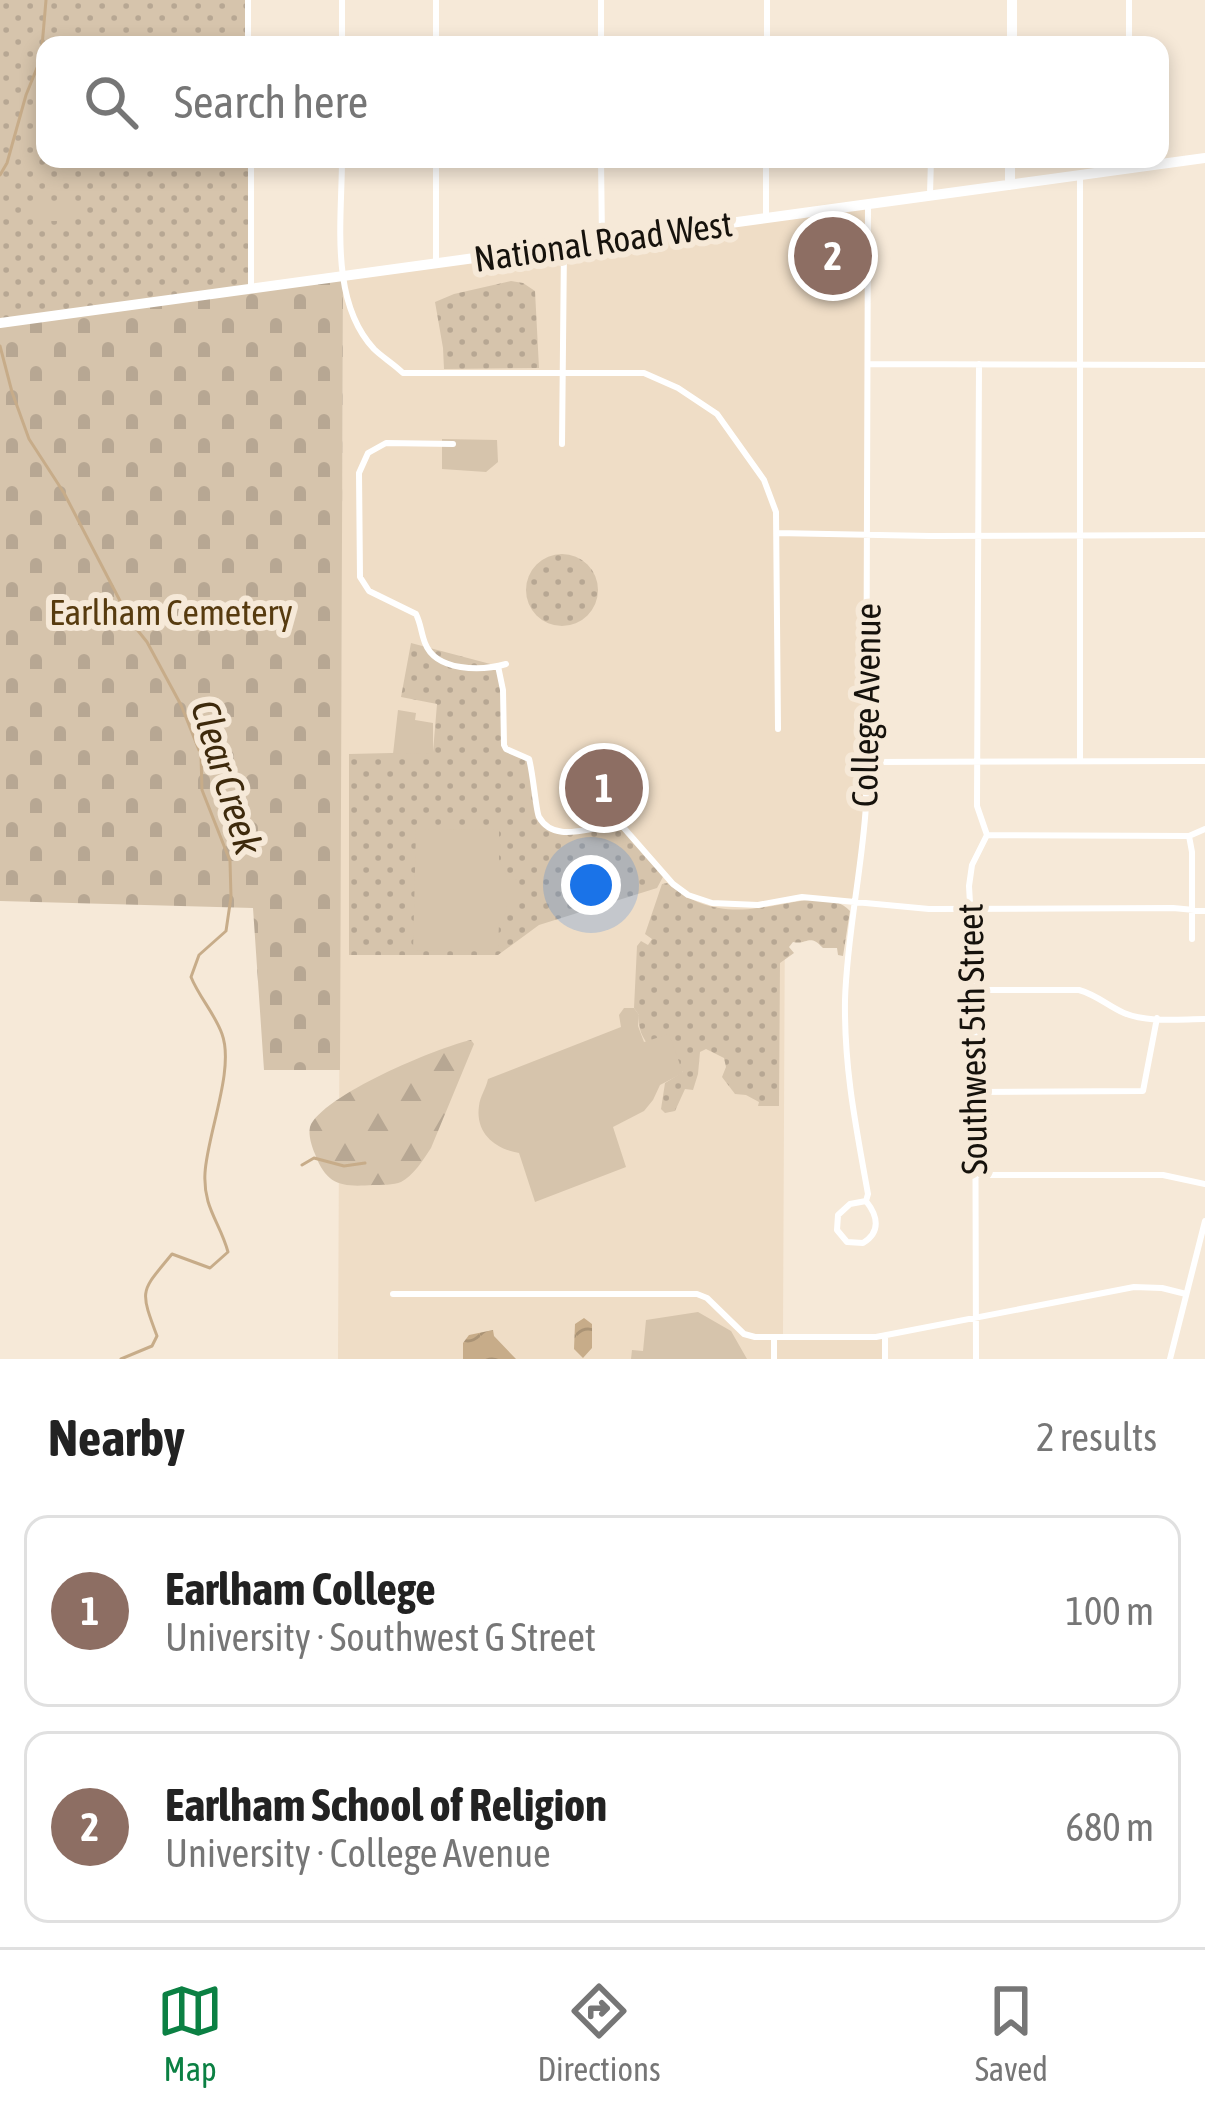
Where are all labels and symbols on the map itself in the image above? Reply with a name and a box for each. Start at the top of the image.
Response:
street label: National Road West [471,202,735,280]
pin: 2 [794,211,872,301]
park label: Earlham Cemetery [49,591,293,633]
street label: College Avenue [843,603,889,807]
water label: Clear Creek [183,695,272,860]
pin: 1 [565,743,643,833]
your location [561,855,621,915]
street label: Southwest 5th Street [949,903,995,1175]

